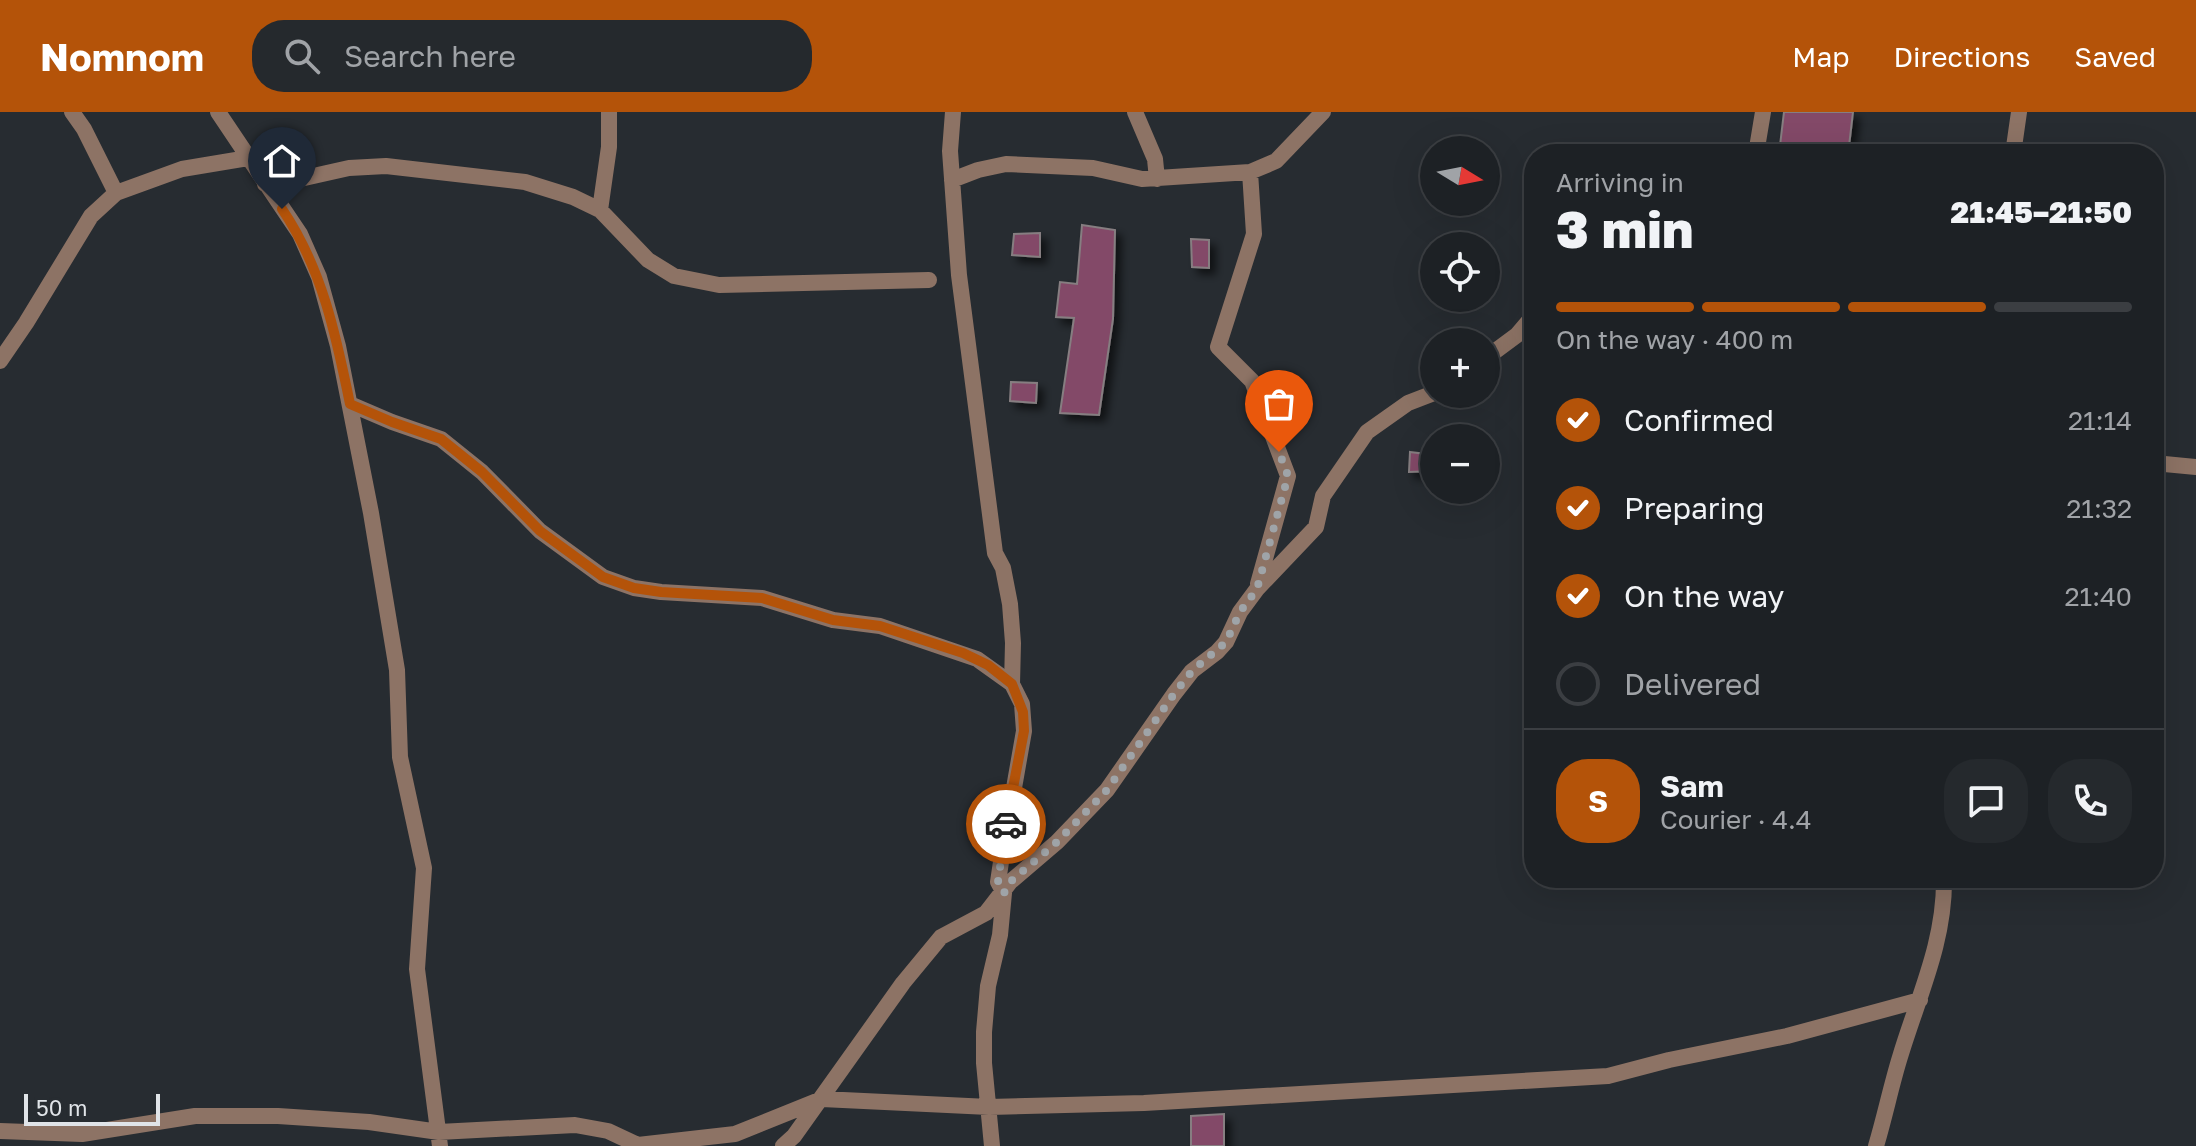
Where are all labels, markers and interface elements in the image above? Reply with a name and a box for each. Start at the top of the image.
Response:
search box [252,20,812,92]
text: Nomnom [40,34,204,79]
icon: search [280,34,324,78]
text: Search here [344,38,516,74]
text: Map [1792,40,1849,73]
text: Directions [1893,40,2030,73]
text: Saved [2074,40,2156,73]
pin [248,127,316,209]
north arrow [1420,136,1500,216]
map controls [1420,136,1500,504]
icon: home [260,139,304,183]
text: Arriving in [1556,167,1684,198]
text: 21:45–21:50 [1951,194,2132,230]
text: 3 min [1556,197,1693,259]
button: locate [1420,232,1500,312]
text: On the way · 400 m [1556,324,1793,355]
button: + [1420,328,1500,408]
pin [1245,370,1313,452]
icon: bag [1257,382,1301,426]
icon: check [1556,398,1600,442]
text: Confirmed [1624,402,1774,438]
text: 21:14 [2068,405,2132,436]
button: − [1420,424,1500,504]
icon: check [1556,486,1600,530]
text: Preparing [1624,490,1765,526]
text: 21:32 [2066,493,2132,524]
icon: check [1556,574,1600,618]
text: On the way [1624,578,1784,614]
text: 21:40 [2065,581,2132,612]
text: Delivered [1624,666,1761,702]
button: chat [1944,759,2028,843]
button: phone [2048,759,2132,843]
text: Sam [1660,768,1724,804]
text: S [1588,783,1608,819]
courier [966,784,1046,864]
icon: car [984,802,1028,846]
text: Courier · 4.4 [1660,804,1812,835]
scale bar [24,1090,160,1126]
text: 50 m [36,1094,87,1121]

